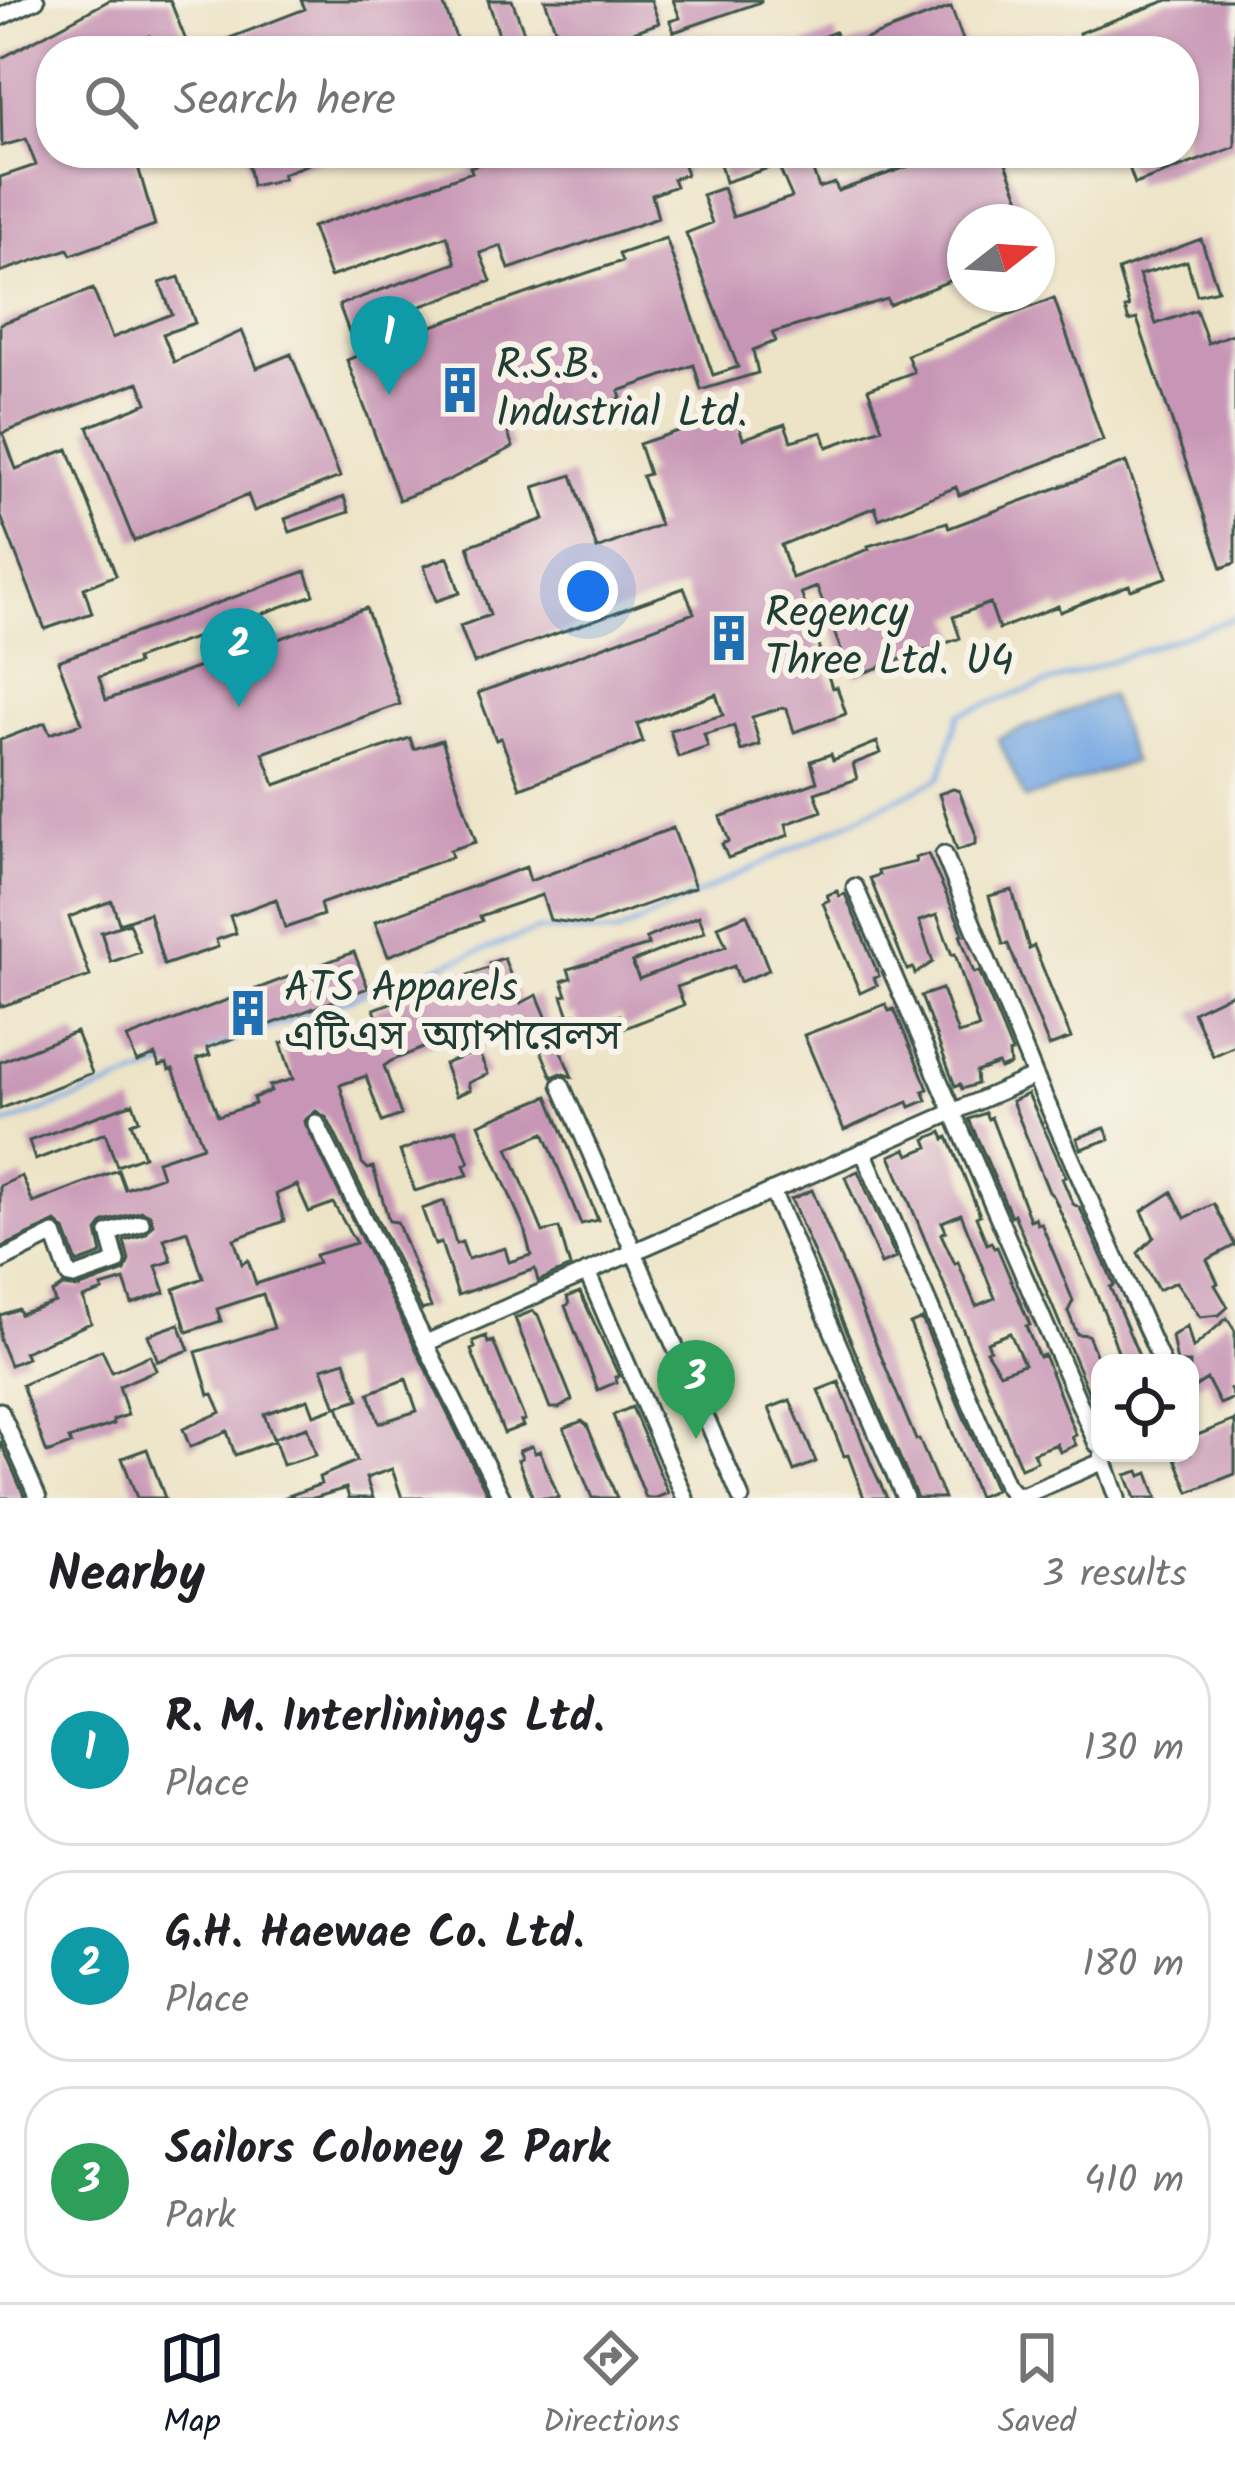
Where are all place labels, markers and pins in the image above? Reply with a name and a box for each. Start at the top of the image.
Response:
pin: 1 [350,296,428,395]
place label: R.S.B. Industrial Ltd. [496,333,748,448]
building icon: R.S.B. Industrial Ltd. [435,365,485,415]
place label: Regency Three Ltd. U4 [765,581,1014,696]
pin: 2 [200,608,278,707]
building icon: Regency Three Ltd. U4 [704,613,754,663]
place label: ATS Apparels এটিএস অ্যাপারেলস [284,956,622,1071]
building icon: ATS Apparels এটিএস অ্যাপারেলস [223,988,273,1038]
pin: 3 [657,1340,735,1439]

